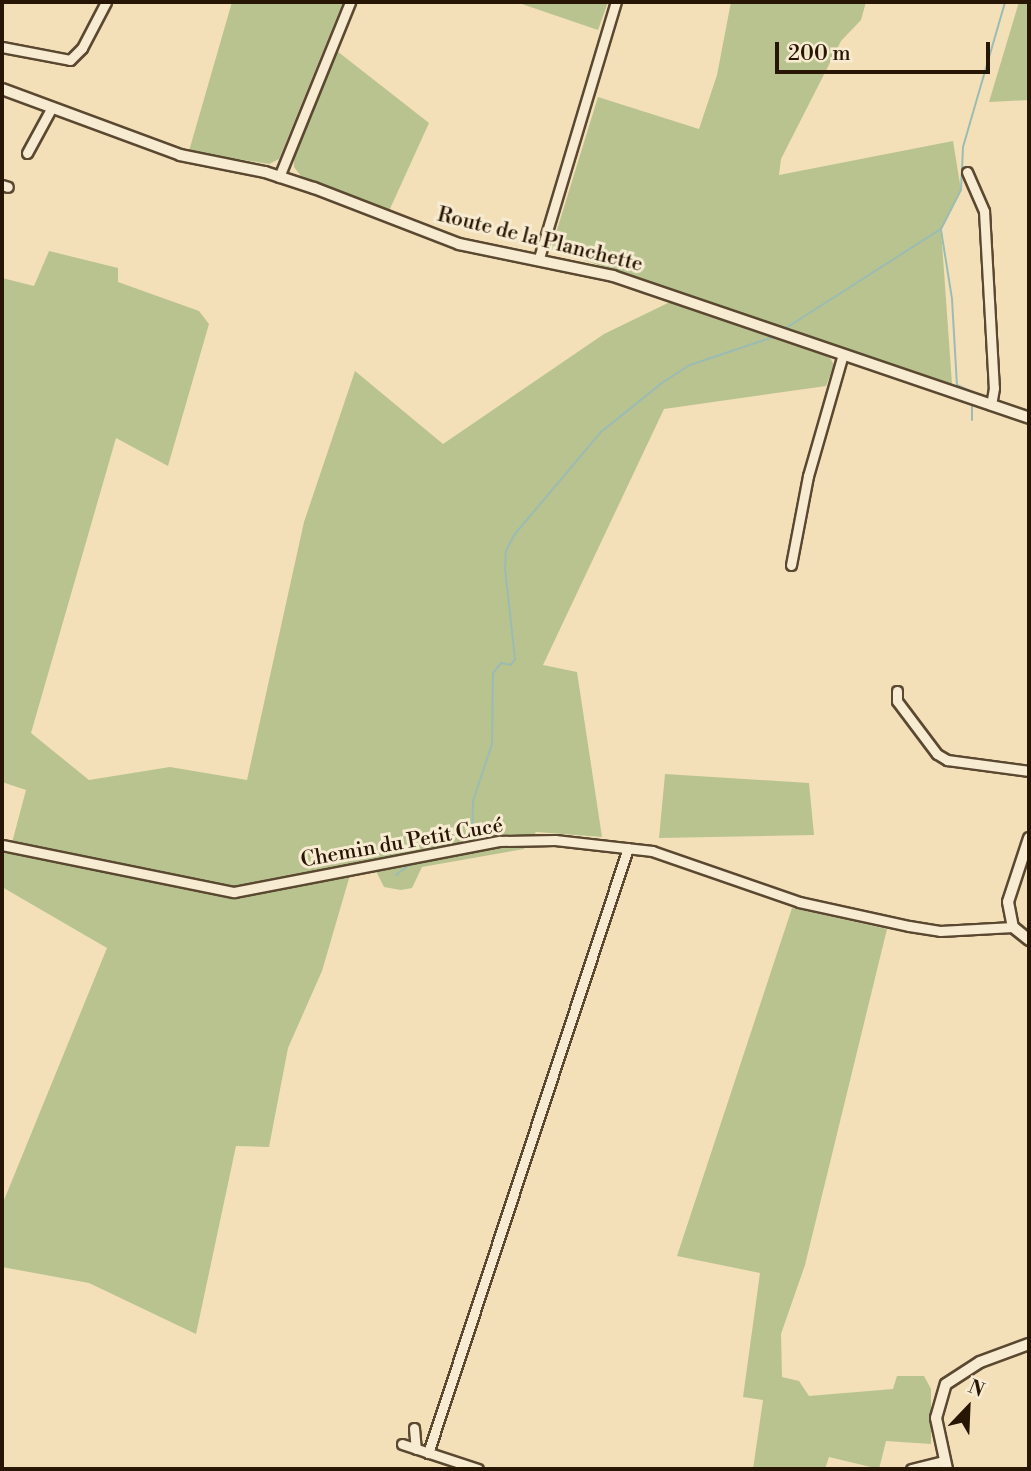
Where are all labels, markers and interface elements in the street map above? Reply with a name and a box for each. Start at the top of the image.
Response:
scale bar [779,28,994,72]
text: 200 m [788,41,851,67]
street label: Route de la Planchette [435,202,645,278]
street label: Chemin du Petit Cucé [299,813,505,873]
north arrow [933,1373,1003,1443]
text: N [965,1375,988,1403]

